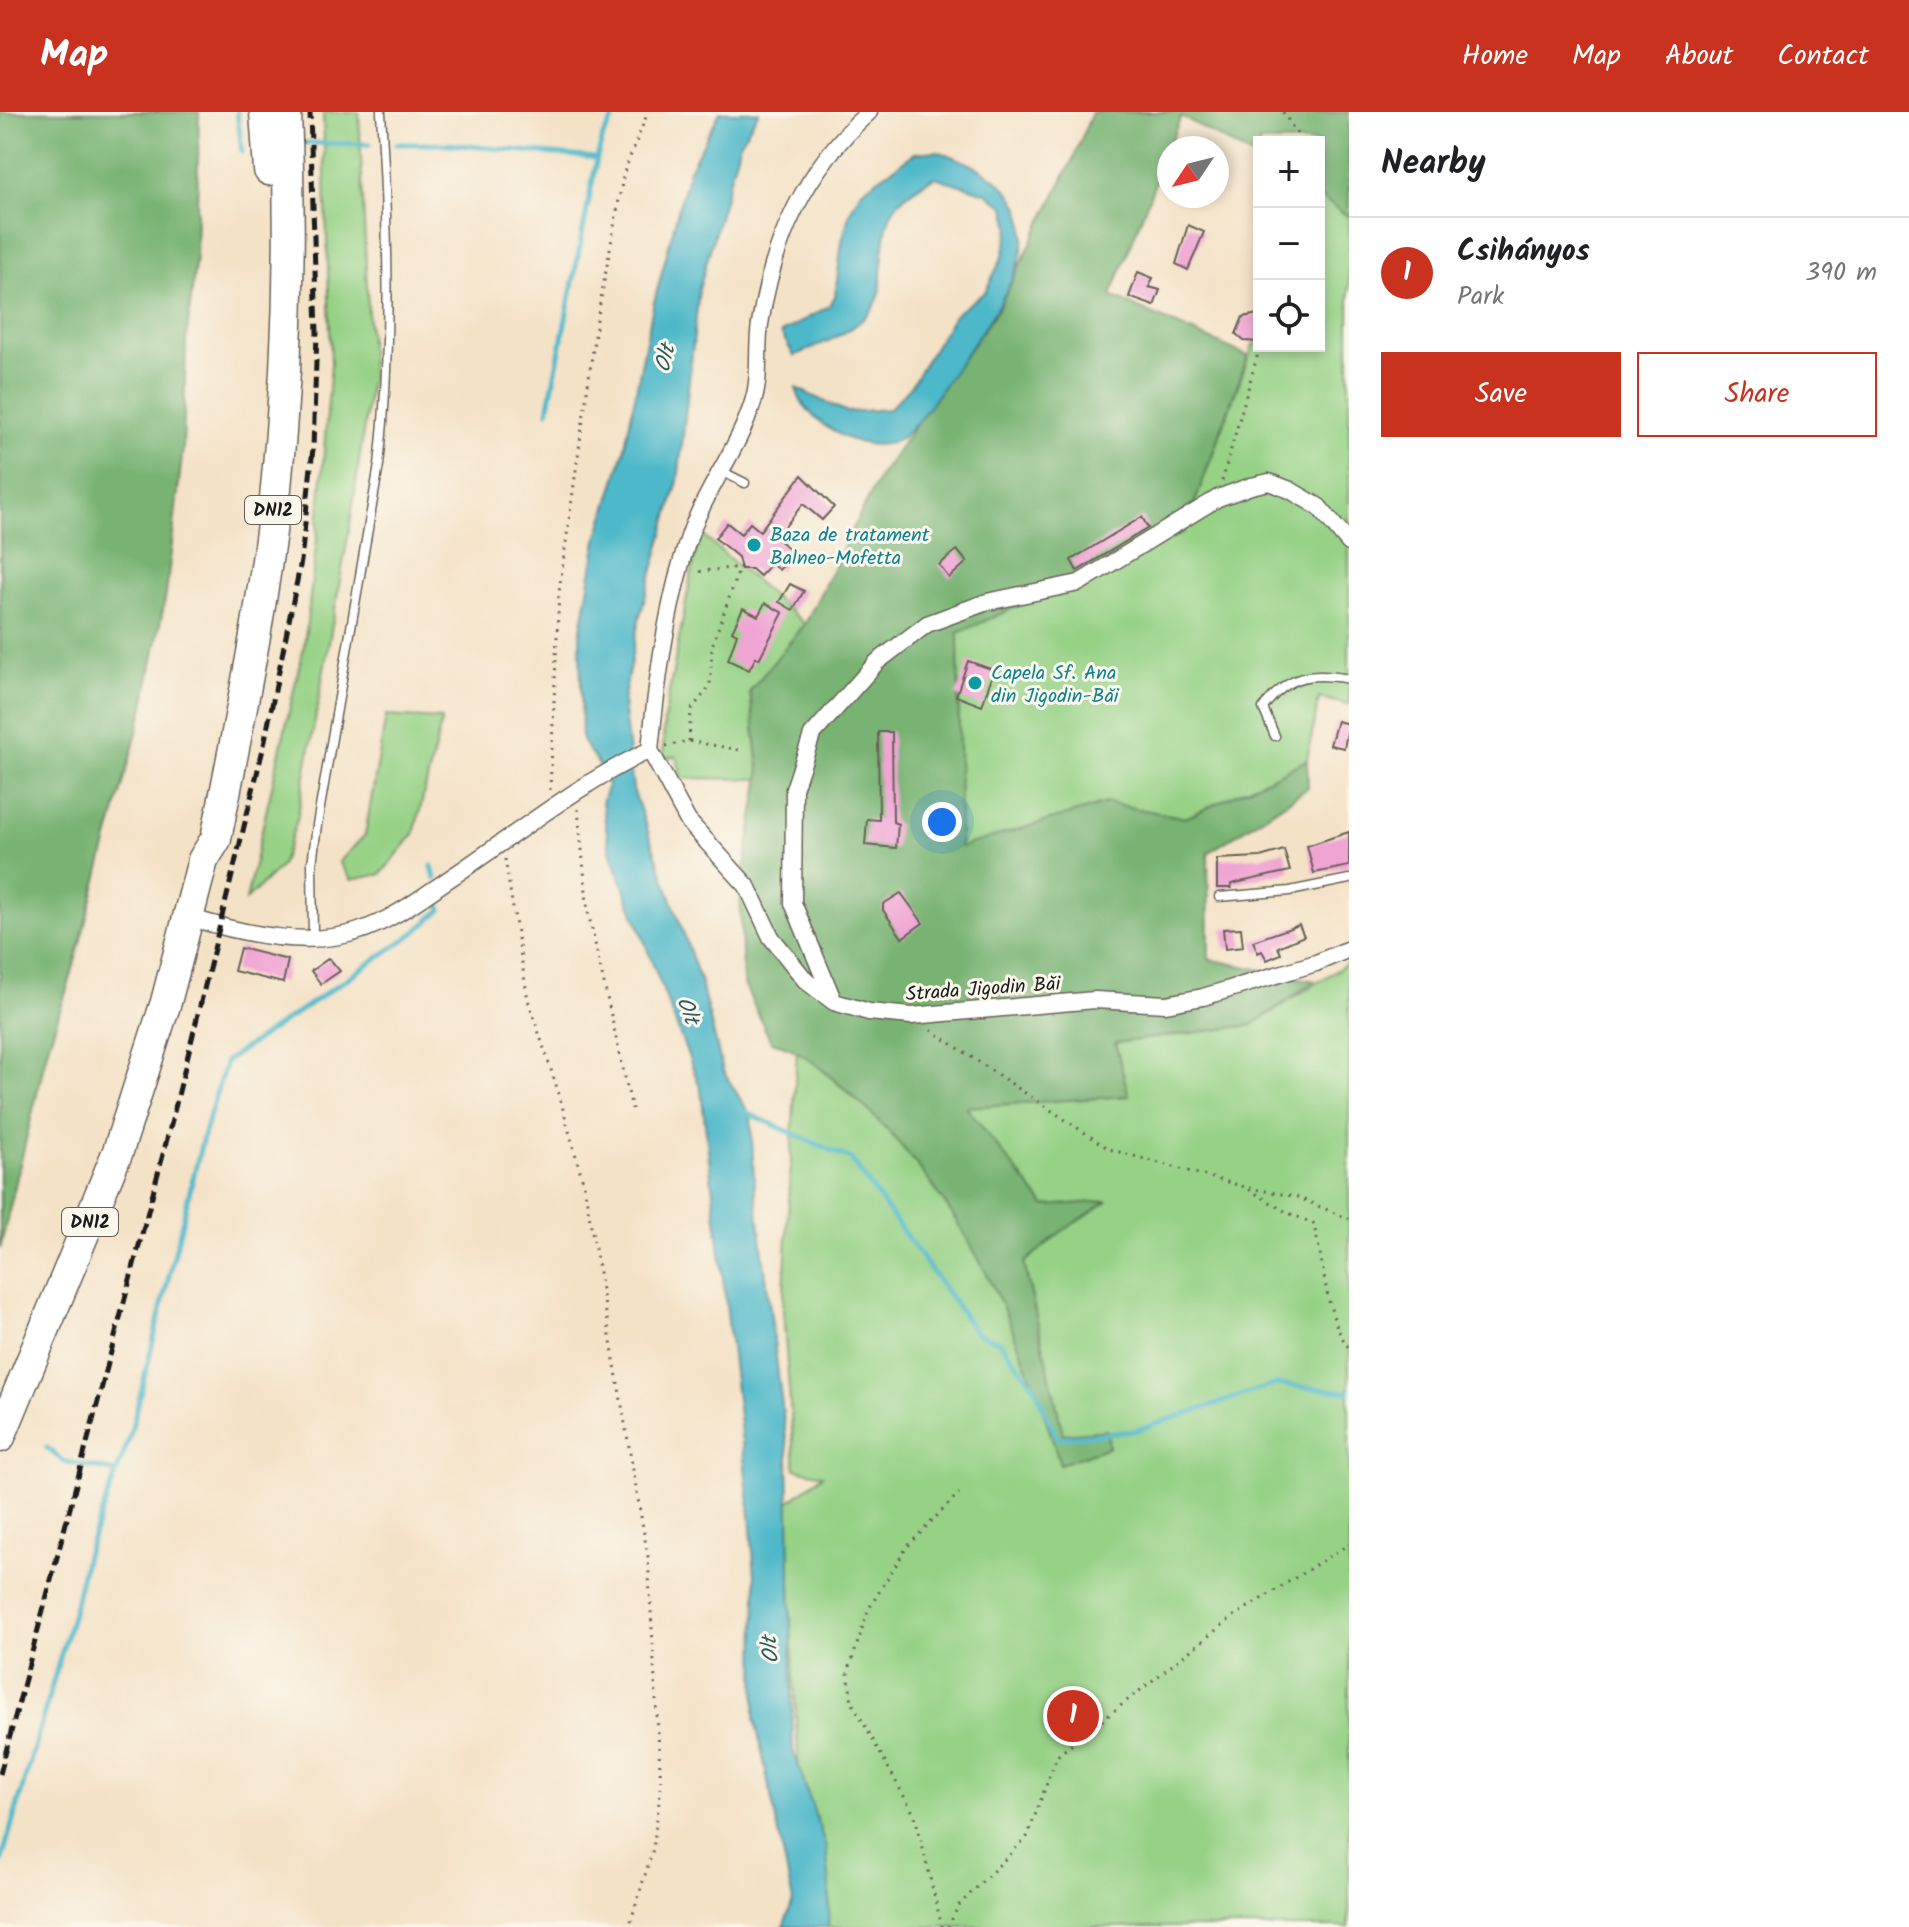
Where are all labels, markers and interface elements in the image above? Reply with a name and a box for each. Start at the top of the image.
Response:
text: Map [40,26,109,86]
text: Home [1462,34,1528,79]
text: Map [1572,34,1621,79]
text: About [1665,34,1733,79]
text: Contact [1777,34,1869,79]
north arrow [1157,136,1229,208]
map controls [1253,136,1325,352]
button: + [1253,136,1325,208]
text: Nearby [1381,137,1486,191]
button: − [1253,208,1325,280]
text: Csihányos [1457,228,1590,276]
text: 1 [1403,252,1411,294]
text: 390 m [1805,252,1877,294]
text: Park [1457,276,1504,318]
button: locate [1253,280,1325,352]
water label: Olt [646,338,687,376]
button: Save [1381,352,1621,437]
button: Share [1637,352,1877,437]
road number: DN12 [245,496,301,524]
place label: Baza de tratament Balneo-Mofetta [770,520,930,575]
marker: Baza de tratament Balneo-Mofetta [745,536,763,554]
place label: Capela Sf. Ana din Jigodin-Băi [991,658,1120,713]
marker: Capela Sf. Ana din Jigodin-Băi [966,674,984,692]
your location [922,802,962,842]
street label: Strada Jigodin Băi [905,969,1063,1011]
water label: Olt [666,992,709,1033]
road number: DN12 [62,1208,118,1236]
water label: Olt [753,1631,790,1665]
pin: 1 [1047,1686,1099,1746]

